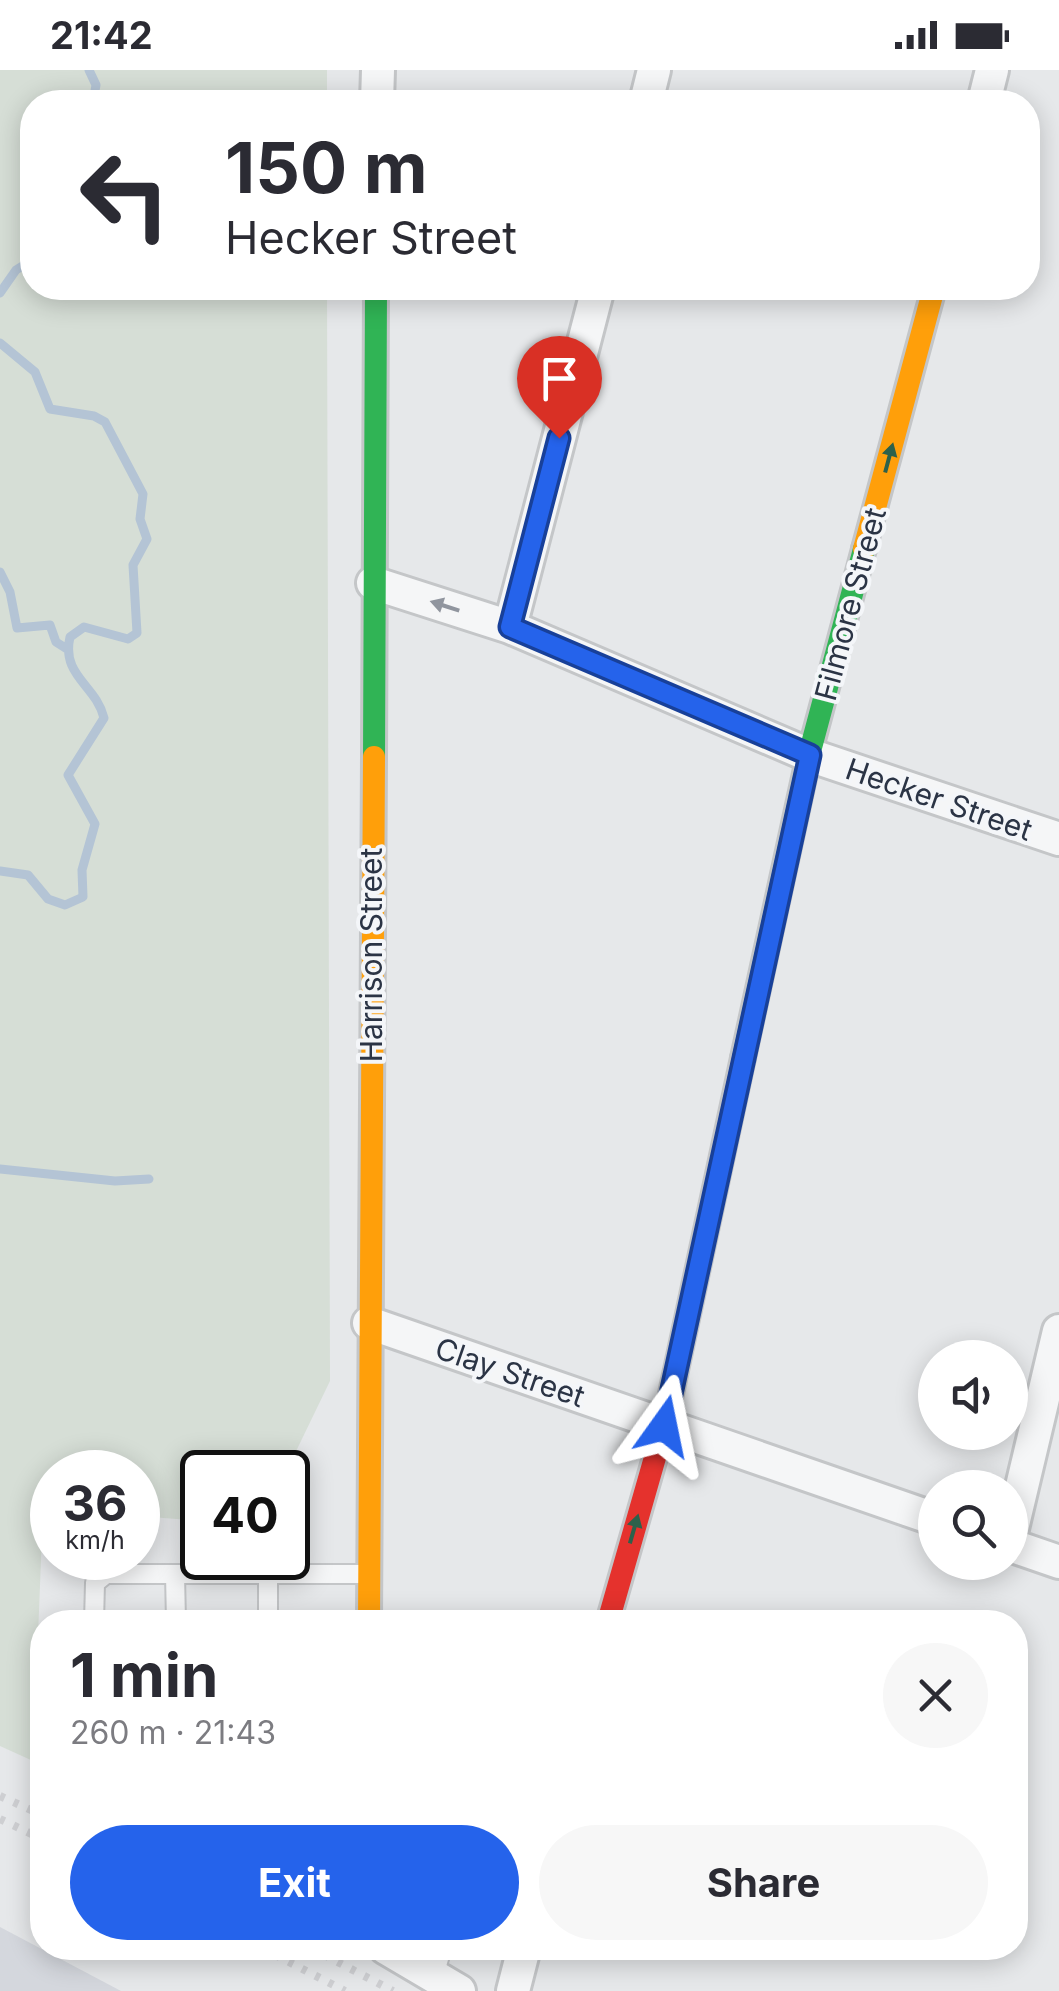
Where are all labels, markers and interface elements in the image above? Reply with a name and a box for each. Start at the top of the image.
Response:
text: 21:42 [50,12,153,58]
text: 150 m [225,125,428,210]
icon: left [60,130,190,260]
text: Hecker Street [225,210,517,265]
pin [517,336,602,439]
icon: arrive [532,351,587,406]
one-way arrow [881,442,897,473]
street label: Filmore Street [807,504,893,704]
one-way arrow [429,598,460,613]
street label: Hecker Street [841,750,1037,848]
street label: Harrison Street [353,848,389,1062]
street label: Clay Street [431,1330,590,1414]
map controls [918,1340,1028,1580]
button: sound [918,1340,1028,1450]
position arrow [612,1374,716,1478]
speed limit sign: 40 [180,1450,310,1580]
button: search [918,1470,1028,1580]
text: 36 [63,1473,127,1533]
one-way arrow [627,1513,642,1543]
text: km/h [65,1525,125,1555]
text: 1 min [70,1639,218,1711]
button: close [883,1643,988,1748]
text: 260 m · 21:43 [70,1713,276,1752]
button: Exit [70,1825,519,1940]
button: Share [539,1825,988,1940]

